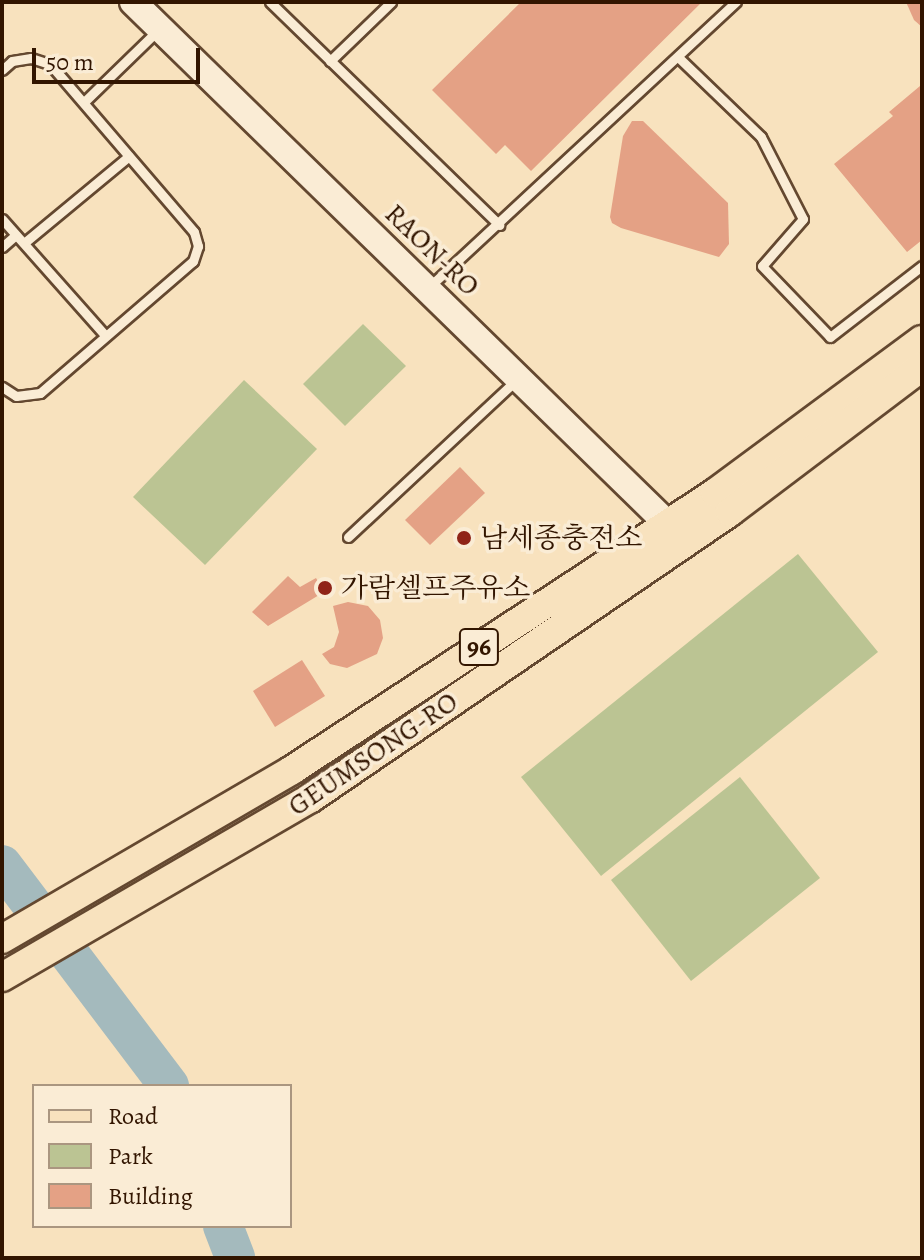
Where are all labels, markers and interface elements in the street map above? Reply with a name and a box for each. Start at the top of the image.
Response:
scale bar [36,32,204,82]
text: 50 m [46,46,94,78]
street label: RAON-RO [378,197,486,303]
place label: 남세종충전소 [480,521,642,555]
marker: 남세종충전소 [455,529,473,547]
place label: 가람셀프주유소 [341,571,530,605]
marker: 가람셀프주유소 [316,579,334,597]
road number: 96 [457,625,501,669]
street label: GEUMSONG-RO [282,685,464,823]
legend [32,1084,292,1228]
text: Road [108,1100,158,1132]
text: Park [108,1140,153,1172]
text: Building [108,1180,193,1212]

